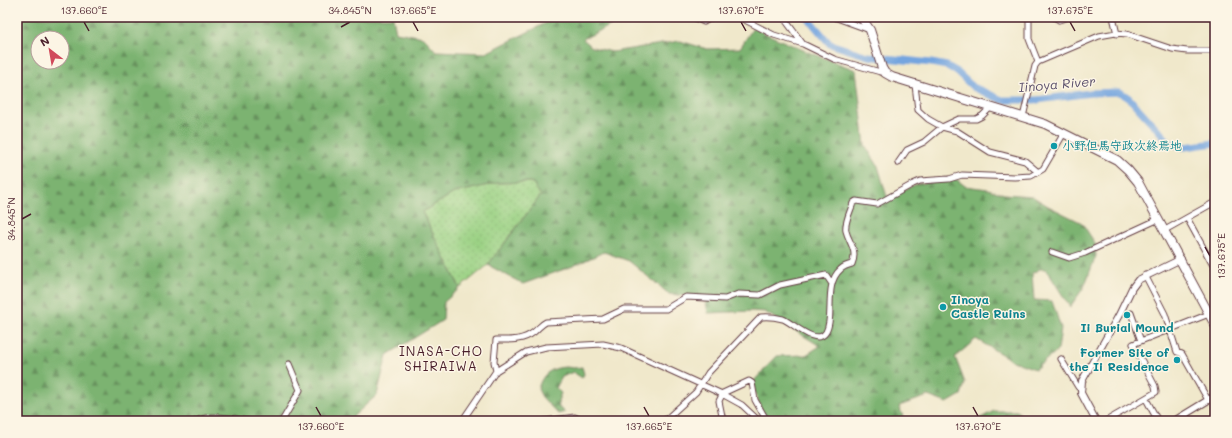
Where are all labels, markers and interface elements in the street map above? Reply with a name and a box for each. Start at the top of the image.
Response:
text: 137.660°E [61,3,108,17]
text: 34.845°N [328,3,372,17]
text: 137.665°E [390,3,436,17]
text: 137.670°E [718,3,764,17]
text: 137.675°E [1047,3,1093,17]
north arrow [30,30,70,70]
text: N [37,32,52,50]
water label: Iinoya River [1018,72,1097,95]
place label: 小野但馬守政次終焉地 [1062,137,1182,153]
marker: 小野但馬守政次終焉地 [1049,141,1059,151]
text: 34.845°N [4,197,18,241]
text: 137.675°E [1214,233,1228,279]
place label: Iinoya Castle Ruins [951,291,1026,321]
marker: Iinoya Castle Ruins [938,302,948,312]
marker: Ii Burial Mound [1122,310,1132,320]
place label: Ii Burial Mound [1080,319,1174,335]
district label: INASA-CHO SHIRAIWA [399,342,483,374]
place label: Former Site of the Ii Residence [1069,344,1170,374]
marker: Former Site of the Ii Residence [1172,355,1182,365]
text: 137.660°E [298,419,345,433]
text: 137.665°E [626,419,672,433]
text: 137.670°E [955,419,1001,433]

